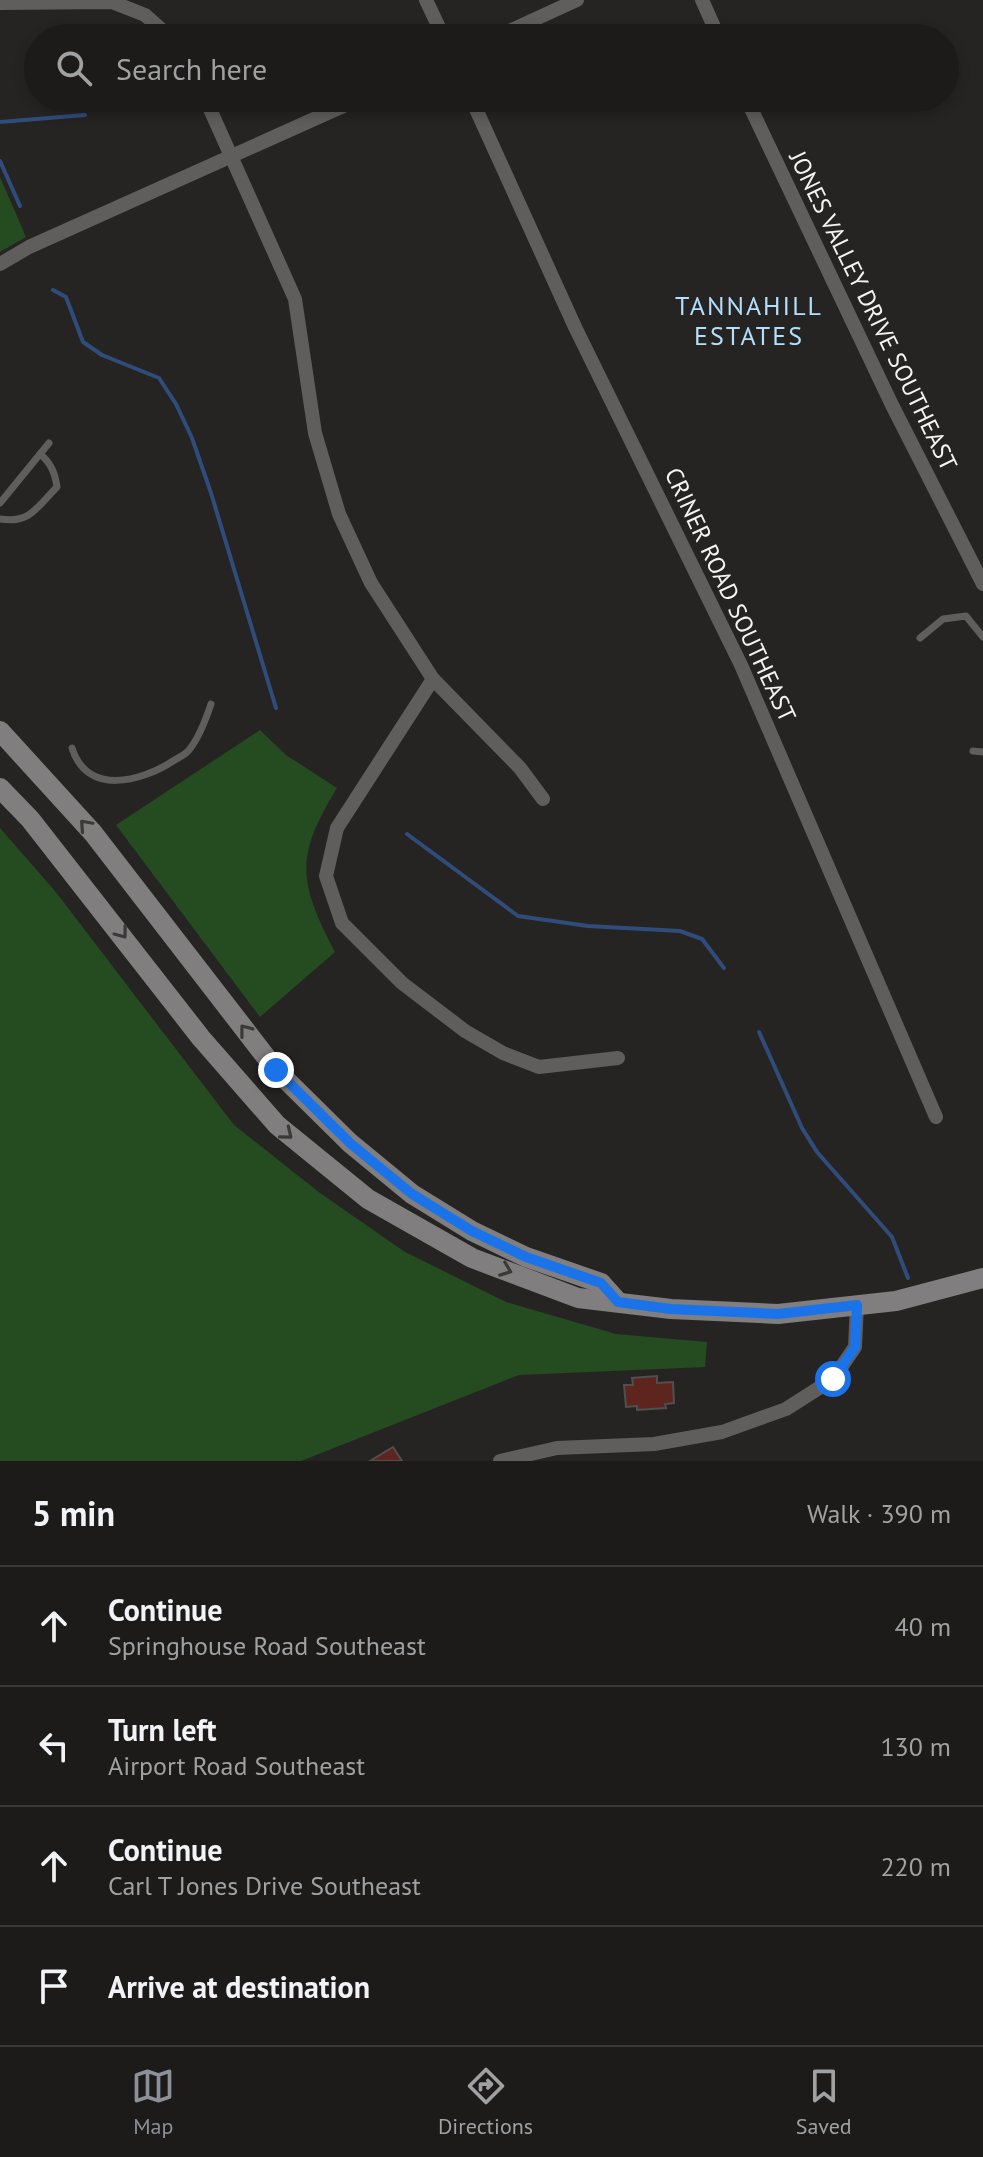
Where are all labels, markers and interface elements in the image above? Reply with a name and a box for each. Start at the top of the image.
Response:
search box [24,24,959,112]
icon: search [52,46,96,90]
text: Search here [116,49,267,88]
street label: JONES VALLEY DRIVE SOUTHEAST [782,145,964,476]
district label: TANNAHILL ESTATES [675,289,823,352]
street label: CRINER ROAD SOUTHEAST [658,463,803,727]
one-way arrow [81,819,95,834]
one-way arrow [112,924,126,939]
one-way arrow [240,1025,255,1039]
route end [258,1052,294,1088]
one-way arrow [278,1124,293,1138]
one-way arrow [498,1260,512,1277]
route start [815,1361,851,1397]
text: 5 min [32,1491,115,1535]
text: Walk · 390 m [807,1497,951,1530]
text: Continue [108,1590,222,1629]
icon: ahead [32,1604,76,1648]
text: 40 m [895,1610,951,1643]
text: Springhouse Road Southeast [108,1629,426,1662]
text: Turn left [108,1710,216,1749]
icon: left [32,1724,76,1768]
text: 130 m [880,1730,951,1763]
text: Airport Road Southeast [108,1749,365,1782]
text: Continue [108,1830,222,1869]
icon: ahead [32,1844,76,1888]
text: 220 m [880,1850,951,1883]
text: Carl T Jones Drive Southeast [108,1869,421,1902]
icon: arrive [32,1964,76,2008]
text: Arrive at destination [108,1967,370,2006]
tab: Map [131,2064,175,2140]
tab: Directions [438,2064,533,2140]
tab: Saved [796,2064,852,2140]

